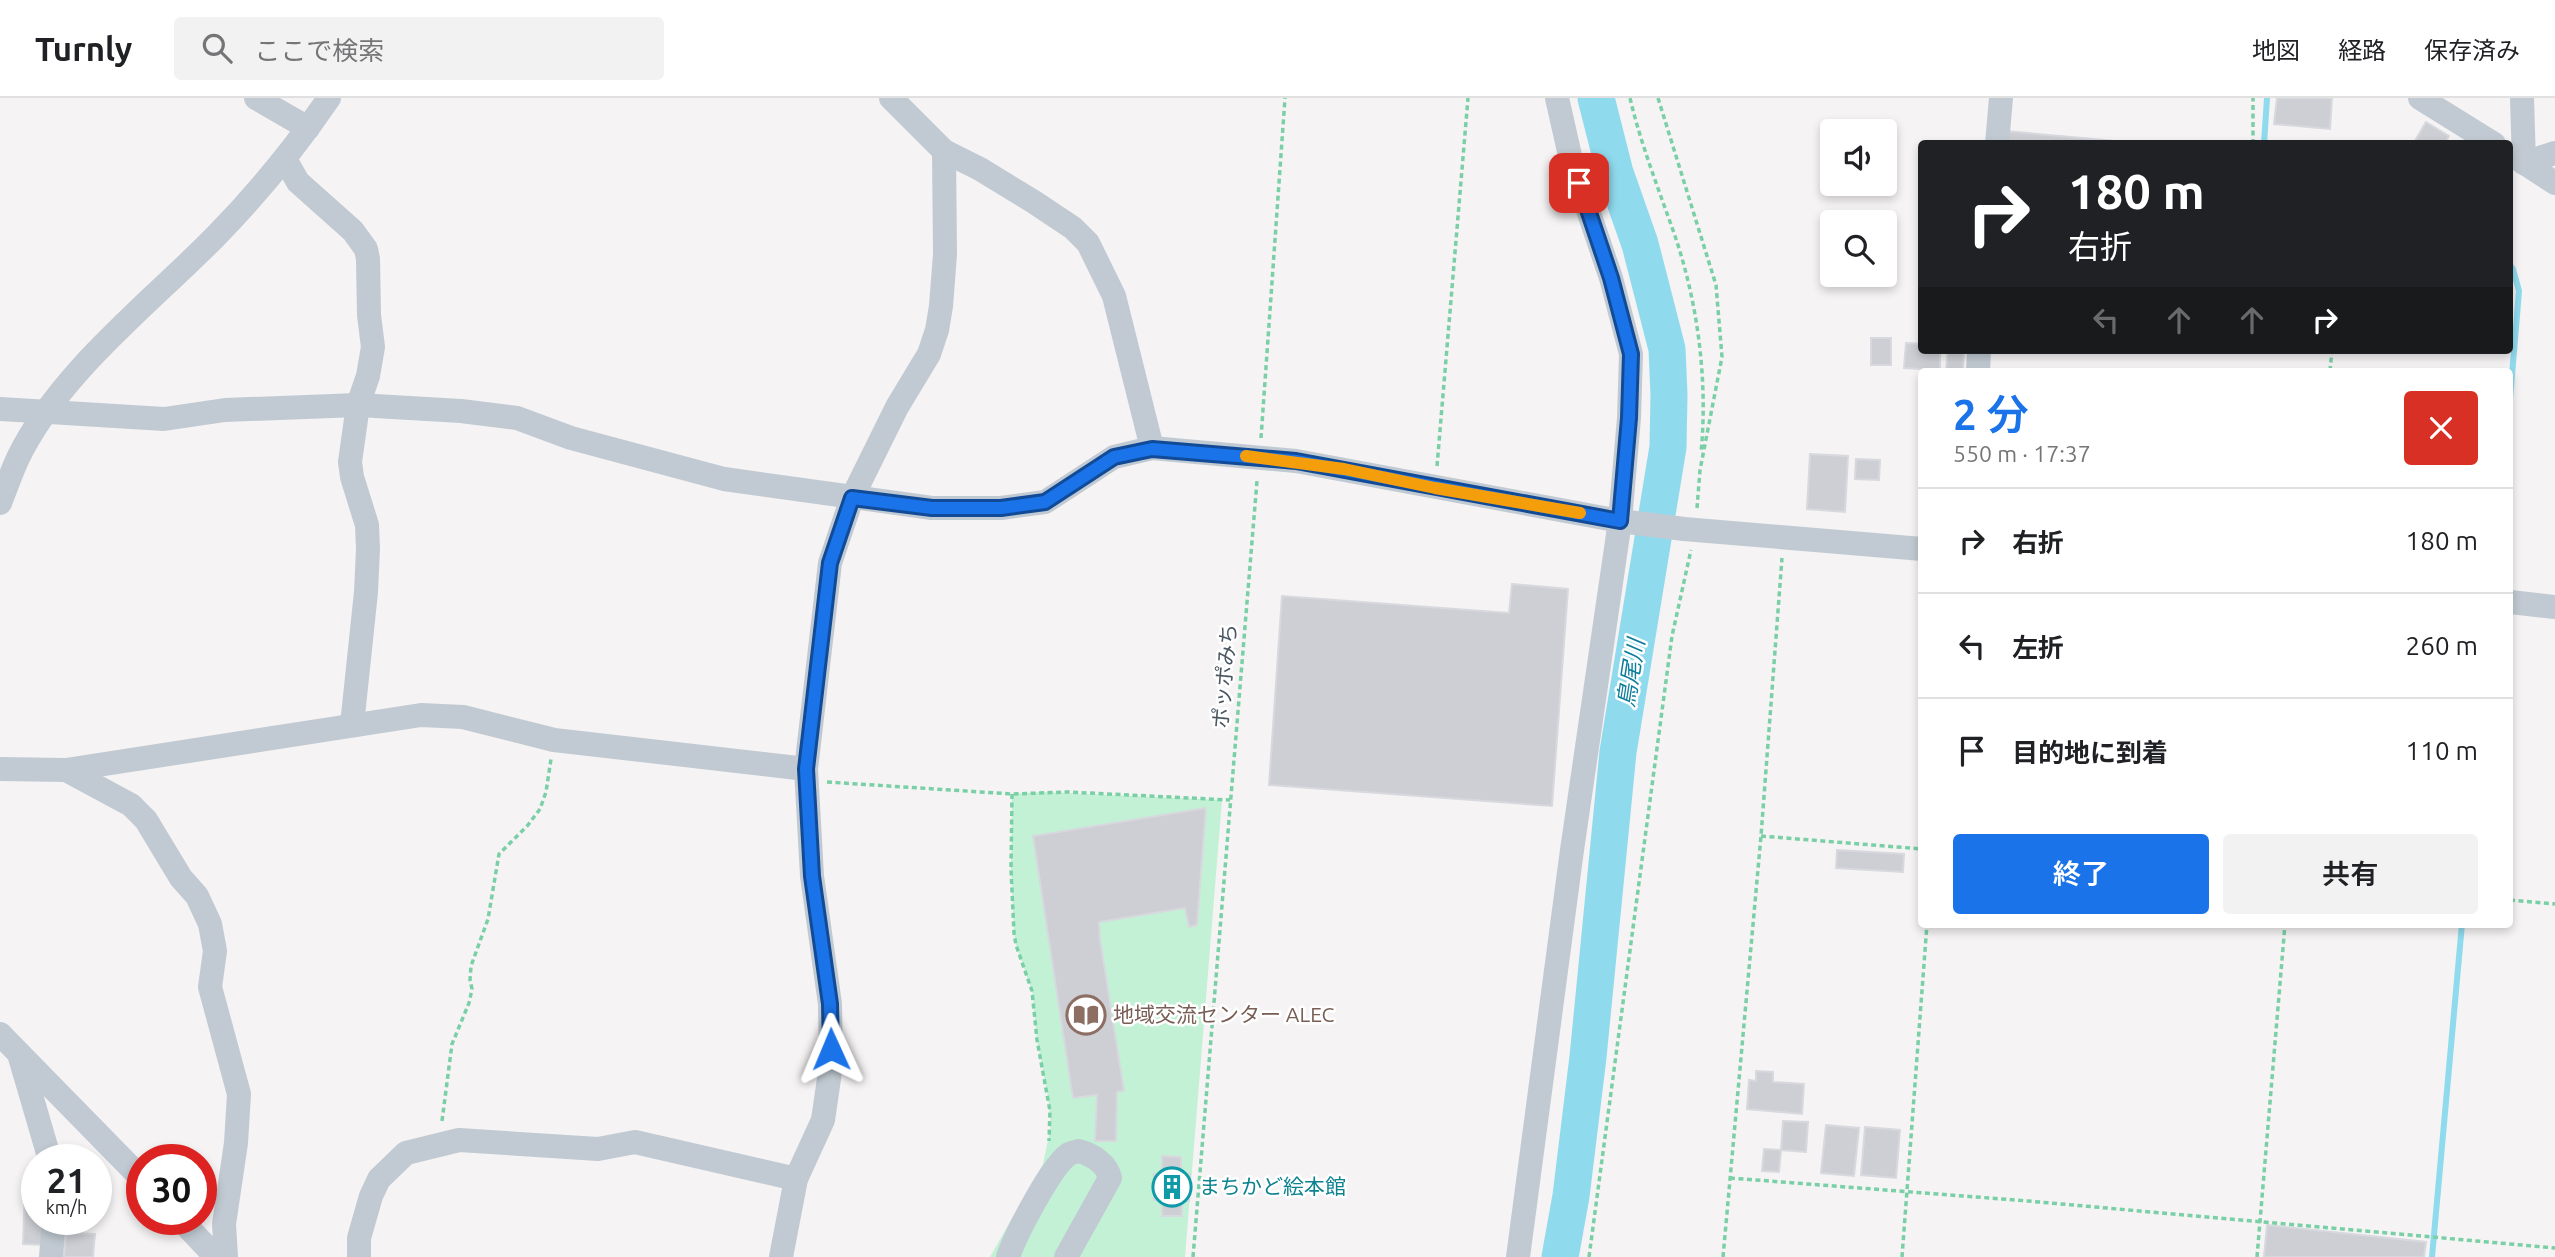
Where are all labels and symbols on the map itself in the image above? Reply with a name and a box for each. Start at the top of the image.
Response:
pin [1549,153,1609,213]
street label: ポッポみち [1207,623,1241,729]
water label: 鳥尾川 [1613,634,1649,709]
library icon: 地域交流センター ALEC [1065,994,1107,1036]
place label: 地域交流センター ALEC [1113,1002,1335,1026]
position arrow [794,1012,868,1086]
speed limit sign: 30 [126,1144,217,1235]
building icon: まちかど絵本館 [1151,1166,1193,1208]
place label: まちかど絵本館 [1199,1174,1346,1198]

